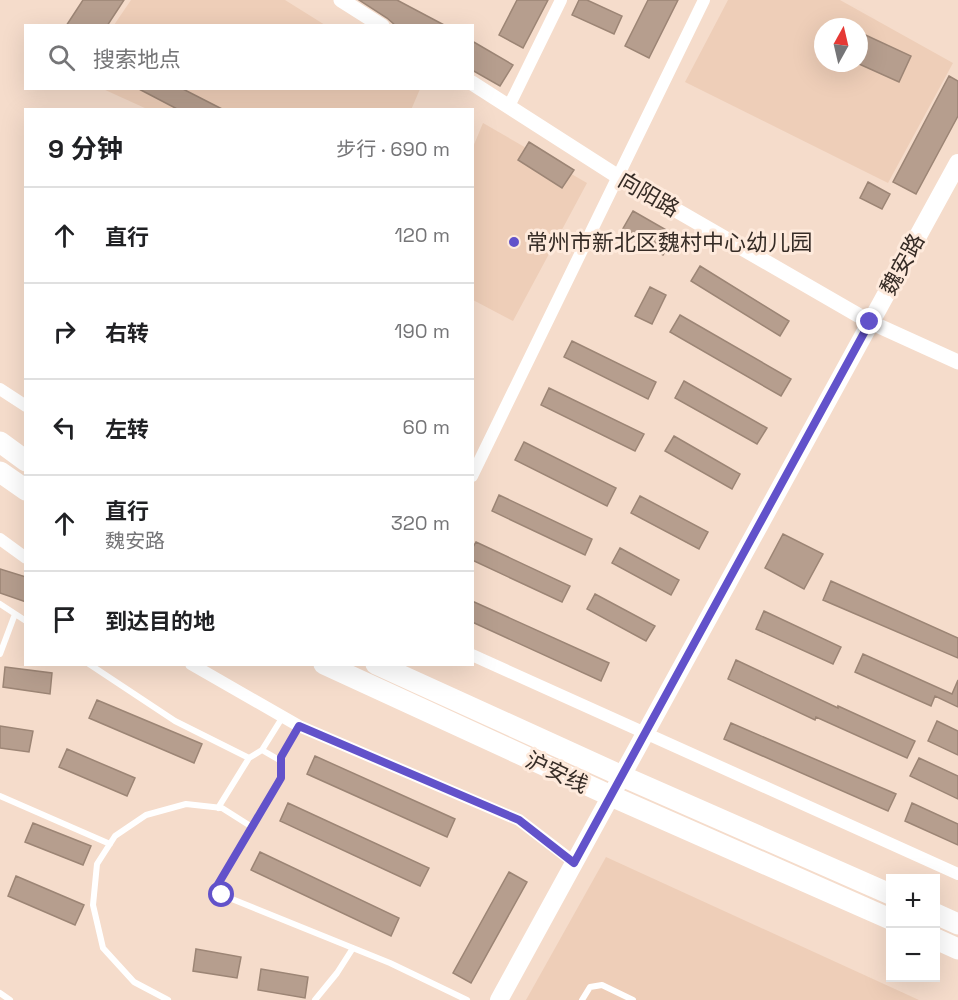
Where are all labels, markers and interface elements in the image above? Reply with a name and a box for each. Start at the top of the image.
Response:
north arrow [814,18,868,72]
search box [24,24,474,90]
icon: search [45,41,78,74]
text: 搜索地点 [93,45,181,73]
text: 9 分钟 [48,132,123,166]
text: 步行 · 690 m [336,136,450,162]
street label: 向阳路 [613,165,685,223]
icon: ahead [48,219,81,252]
text: 120 m [394,222,450,248]
text: 直行 [105,223,149,251]
place label: 常州市新北区魏村中心幼儿园 [526,228,812,256]
street label: 魏安路 [874,228,930,300]
marker: 常州市新北区魏村中心幼儿园 [507,235,521,249]
route end [856,308,882,334]
icon: right [48,315,81,348]
text: 190 m [394,318,450,344]
text: 右转 [105,319,149,347]
icon: left [48,411,81,444]
text: 60 m [403,414,450,440]
text: 左转 [105,415,149,443]
text: 直行 [105,497,149,525]
icon: ahead [48,507,81,540]
text: 320 m [391,510,450,536]
text: 魏安路 [105,528,165,554]
icon: arrive [48,603,81,636]
text: 到达目的地 [105,607,215,635]
street label: 沪安线 [521,745,593,799]
map controls [886,874,940,982]
button: + [886,874,940,928]
route start [208,881,234,907]
button: − [886,928,940,982]

